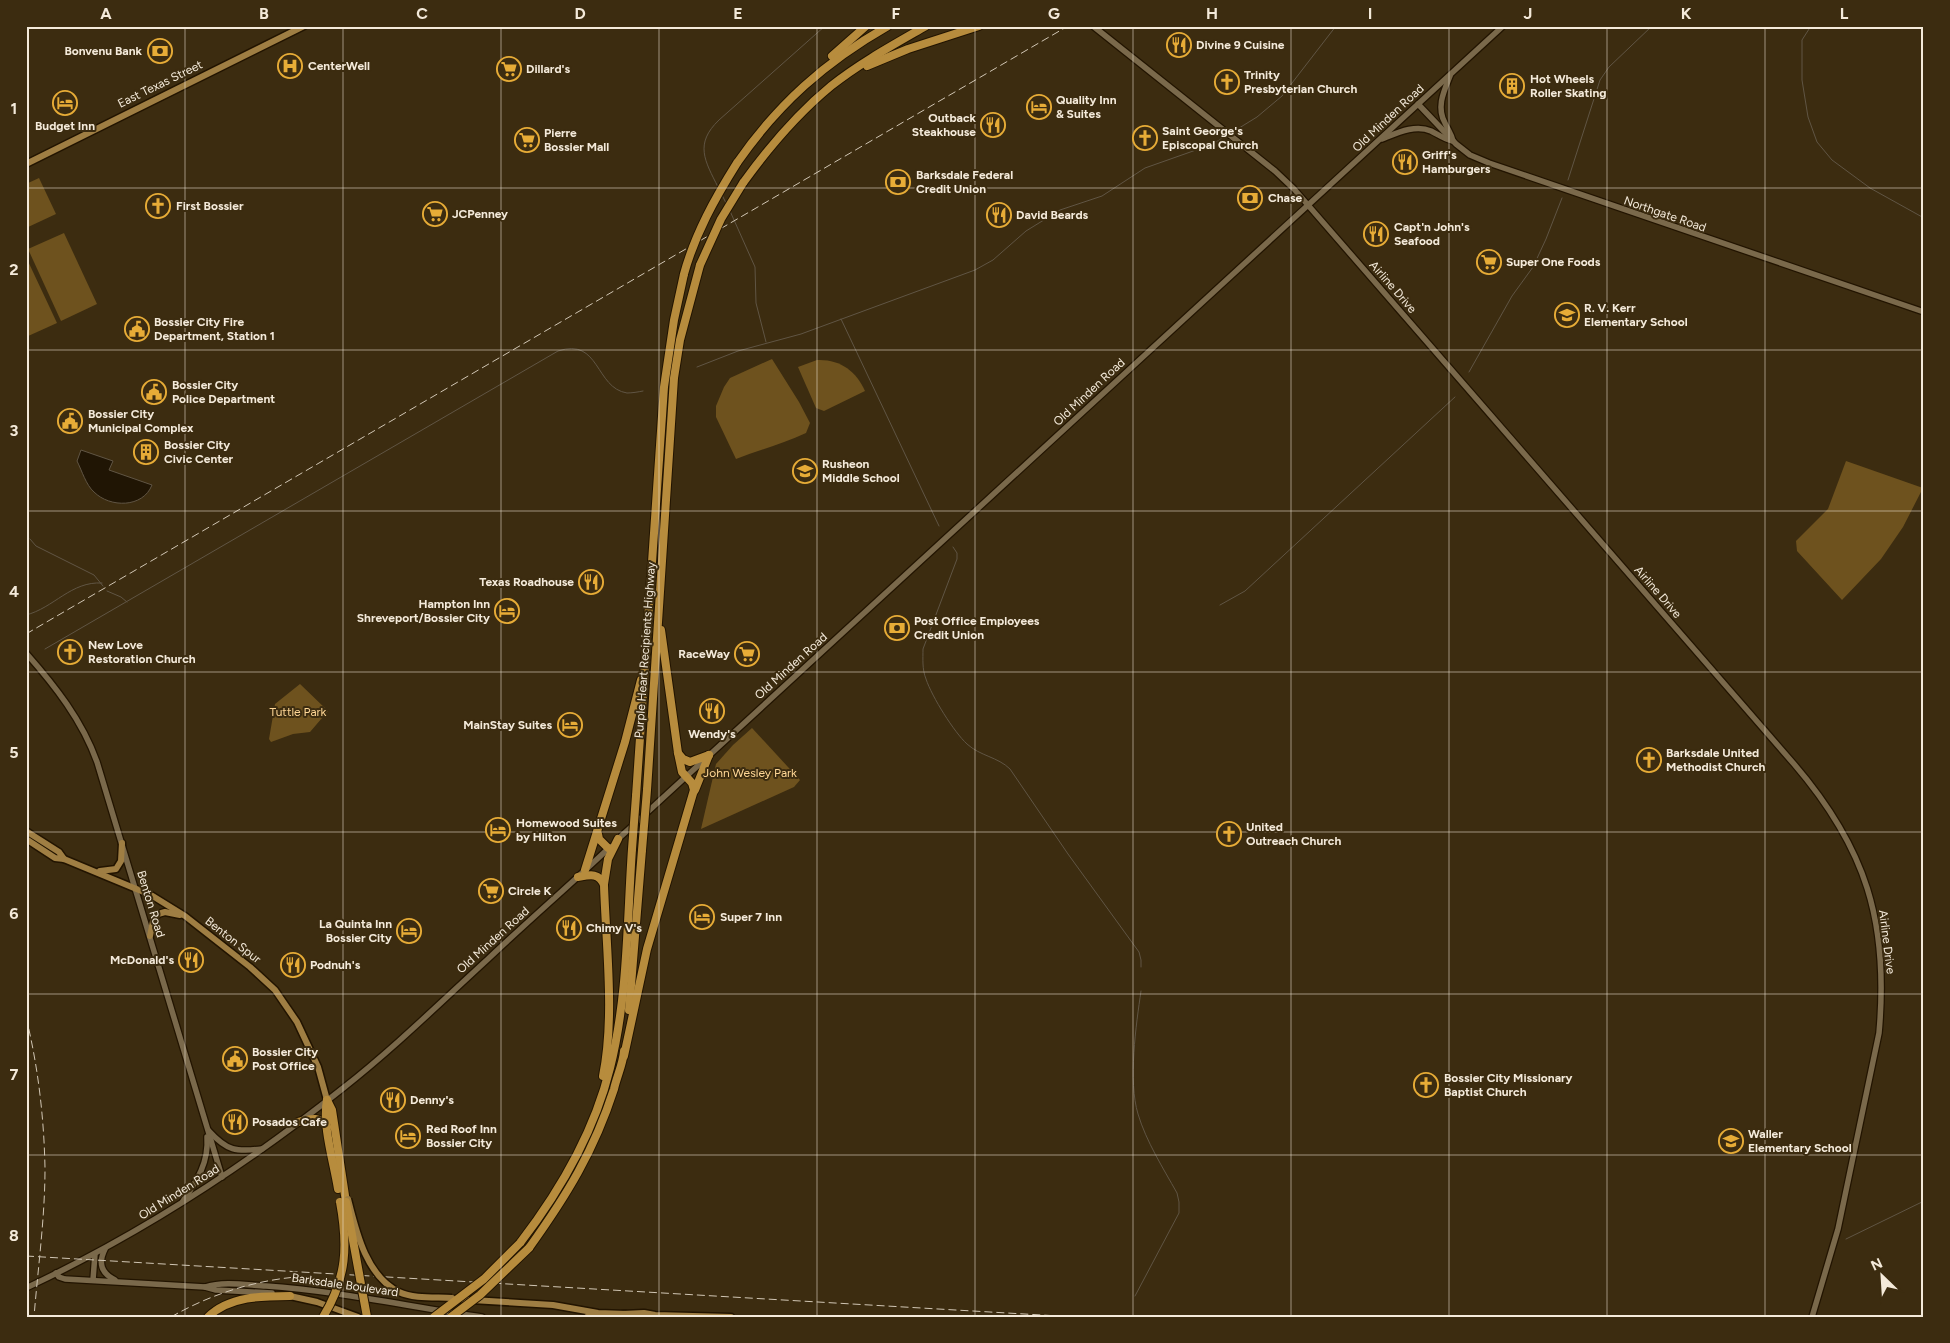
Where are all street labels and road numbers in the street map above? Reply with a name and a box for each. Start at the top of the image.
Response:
street label: East Texas Street [115,57,205,111]
street label: Old Minden Road [1349,81,1427,155]
street label: Northgate Road [1622,193,1708,235]
street label: Airline Drive [1367,258,1420,316]
street label: Old Minden Road [1050,355,1128,429]
street label: Purple Heart Recipients Highway [632,561,658,739]
street label: Airline Drive [1632,563,1685,621]
street label: Old Minden Road [752,630,830,702]
street label: Benton Road [134,869,168,939]
street label: Old Minden Road [454,904,532,976]
street label: Airline Drive [1876,909,1898,975]
street label: Benton Spur [202,914,264,966]
street label: Old Minden Road [136,1162,222,1222]
street label: Barksdale Boulevard [291,1271,399,1299]

